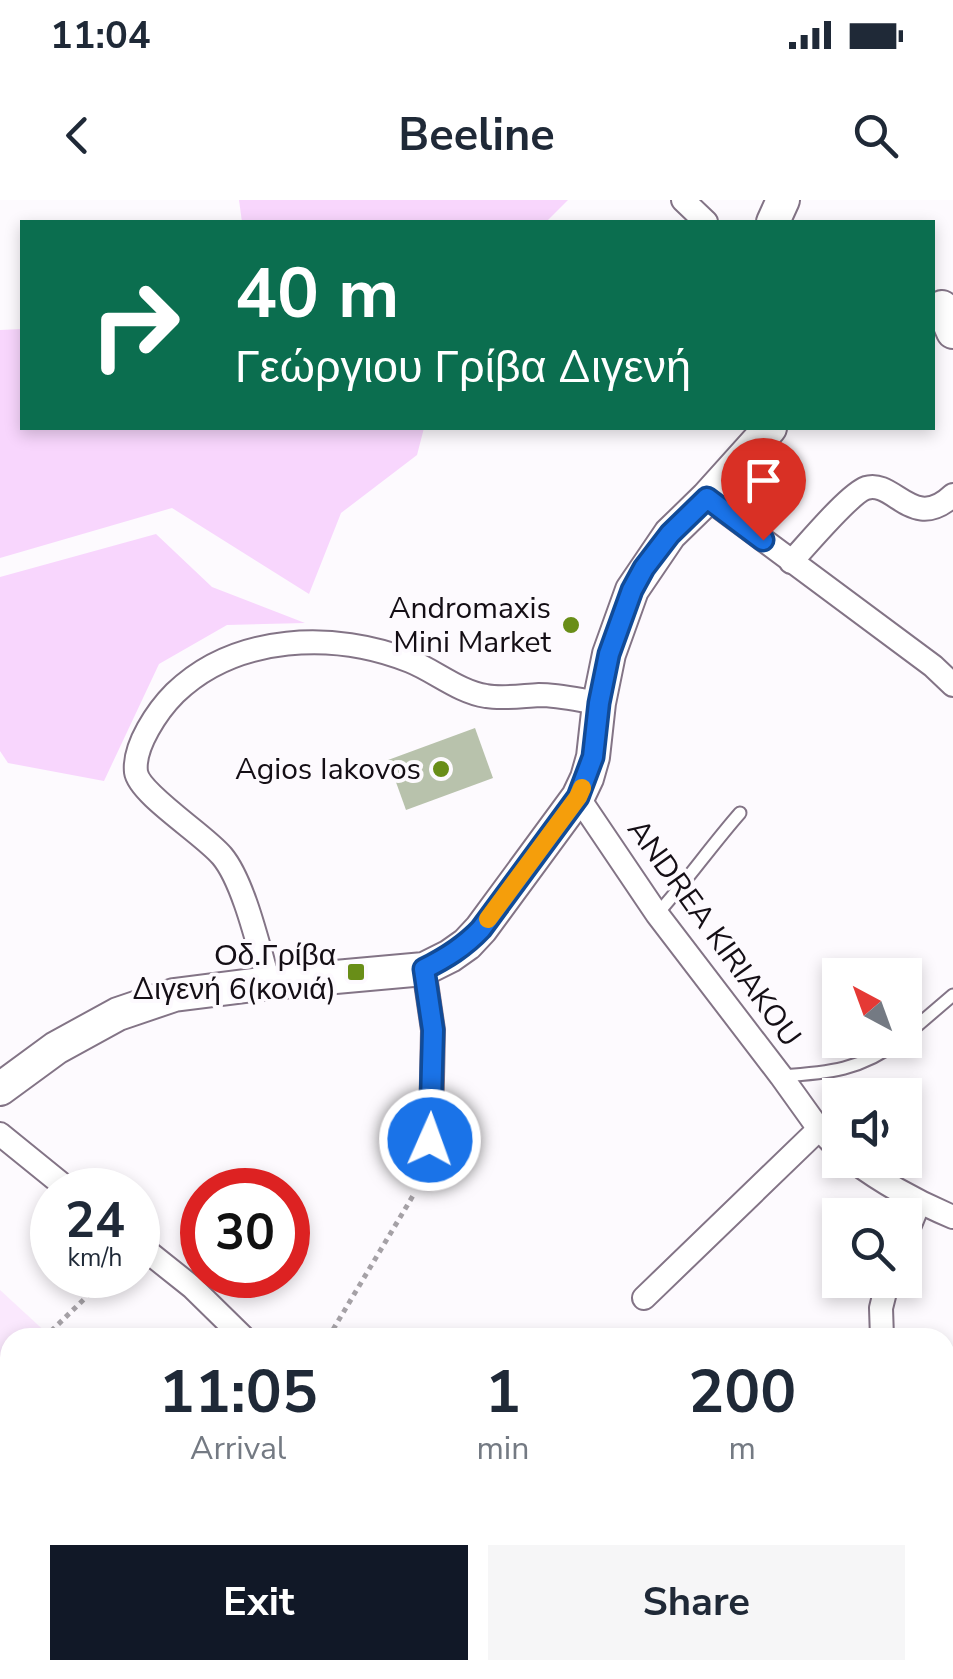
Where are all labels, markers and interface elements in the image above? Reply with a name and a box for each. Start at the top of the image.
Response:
text: 11:04 [50,10,151,61]
text: Beeline [398,105,555,166]
icon: back [50,108,105,163]
icon: search [848,108,903,163]
text: 40 m [235,246,399,342]
icon: right [70,260,200,390]
text: Γεώργιου Γρίβα Διγενή [235,337,691,398]
pin [721,438,806,541]
icon: arrive [736,453,791,508]
place label: Andromaxis Mini Market [389,588,551,663]
marker: Andromaxis Mini Market [560,614,582,636]
place label: Agios Iakovos [235,749,421,790]
marker: Agios Iakovos [430,758,452,780]
street label: ANDREA KIRIAKOU [618,811,810,1055]
place label: Οδ.Γρίβα Διγενή 6(κονιά) [132,935,336,1010]
north arrow [822,958,922,1058]
map controls [822,958,922,1298]
marker: Οδ.Γρίβα Διγενή 6(κονιά) [345,961,367,983]
button: sound [822,1078,922,1178]
position arrow [378,1088,482,1192]
speed limit sign: 30 [180,1168,310,1298]
text: 24 [65,1186,125,1255]
button: search [822,1198,922,1298]
text: km/h [67,1241,123,1275]
text: 11:05 [159,1351,318,1433]
text: 1 [485,1351,521,1433]
text: 200 [688,1351,796,1433]
text: Arrival [190,1427,286,1470]
text: min [476,1427,529,1470]
text: m [728,1427,756,1470]
button: Exit [50,1545,468,1660]
button: Share [488,1545,905,1660]

